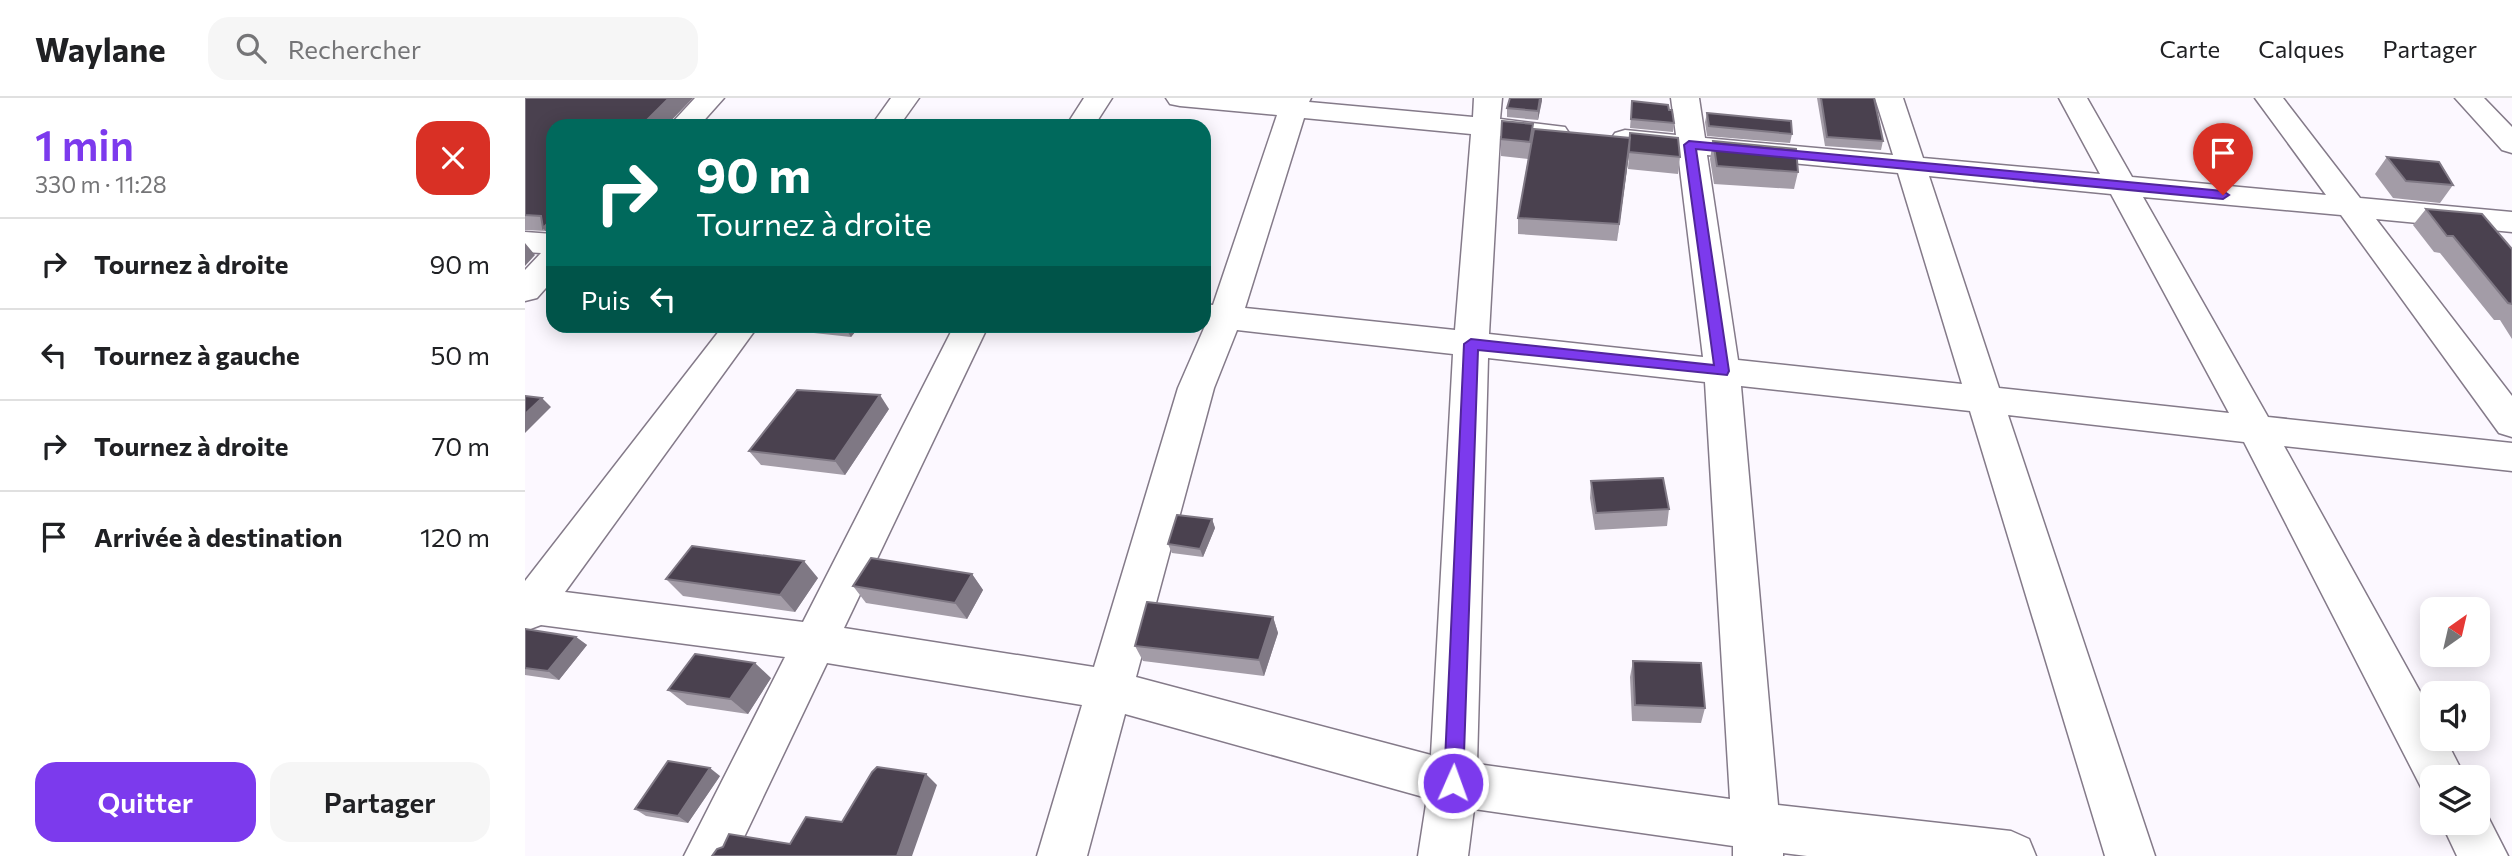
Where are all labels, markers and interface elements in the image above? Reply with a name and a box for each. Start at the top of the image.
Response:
search box [208,17,698,80]
text: Waylane [35,28,166,69]
icon: search [232,29,270,67]
text: Rechercher [288,33,421,64]
text: Carte [2159,34,2220,63]
text: Calques [2258,34,2344,63]
text: Partager [2382,34,2477,63]
text: 1 min [35,118,134,170]
button: close [416,121,490,195]
pin [2193,123,2253,195]
icon: arrive [2204,134,2242,172]
text: 90 m [696,143,811,203]
icon: right [581,147,672,238]
text: 330 m · 11:28 [35,170,167,198]
text: Tournez à droite [696,203,932,243]
icon: right [35,245,73,283]
text: Tournez à droite [94,248,289,279]
text: 90 m [430,248,490,279]
icon: left [644,280,682,318]
text: Puis [581,284,630,315]
icon: left [35,336,73,374]
text: Tournez à gauche [94,339,300,370]
text: 50 m [430,339,490,370]
icon: right [35,427,73,465]
text: Tournez à droite [94,430,289,461]
text: 70 m [432,430,490,461]
icon: arrive [35,518,73,556]
text: Arrivée à destination [94,521,342,552]
text: 120 m [420,521,490,552]
north arrow [2420,597,2490,667]
map controls [2420,597,2490,835]
button: sound [2420,681,2490,751]
position arrow [1416,746,1490,820]
button: Quitter [35,762,256,842]
button: Partager [270,762,490,842]
button: layers [2420,765,2490,835]

